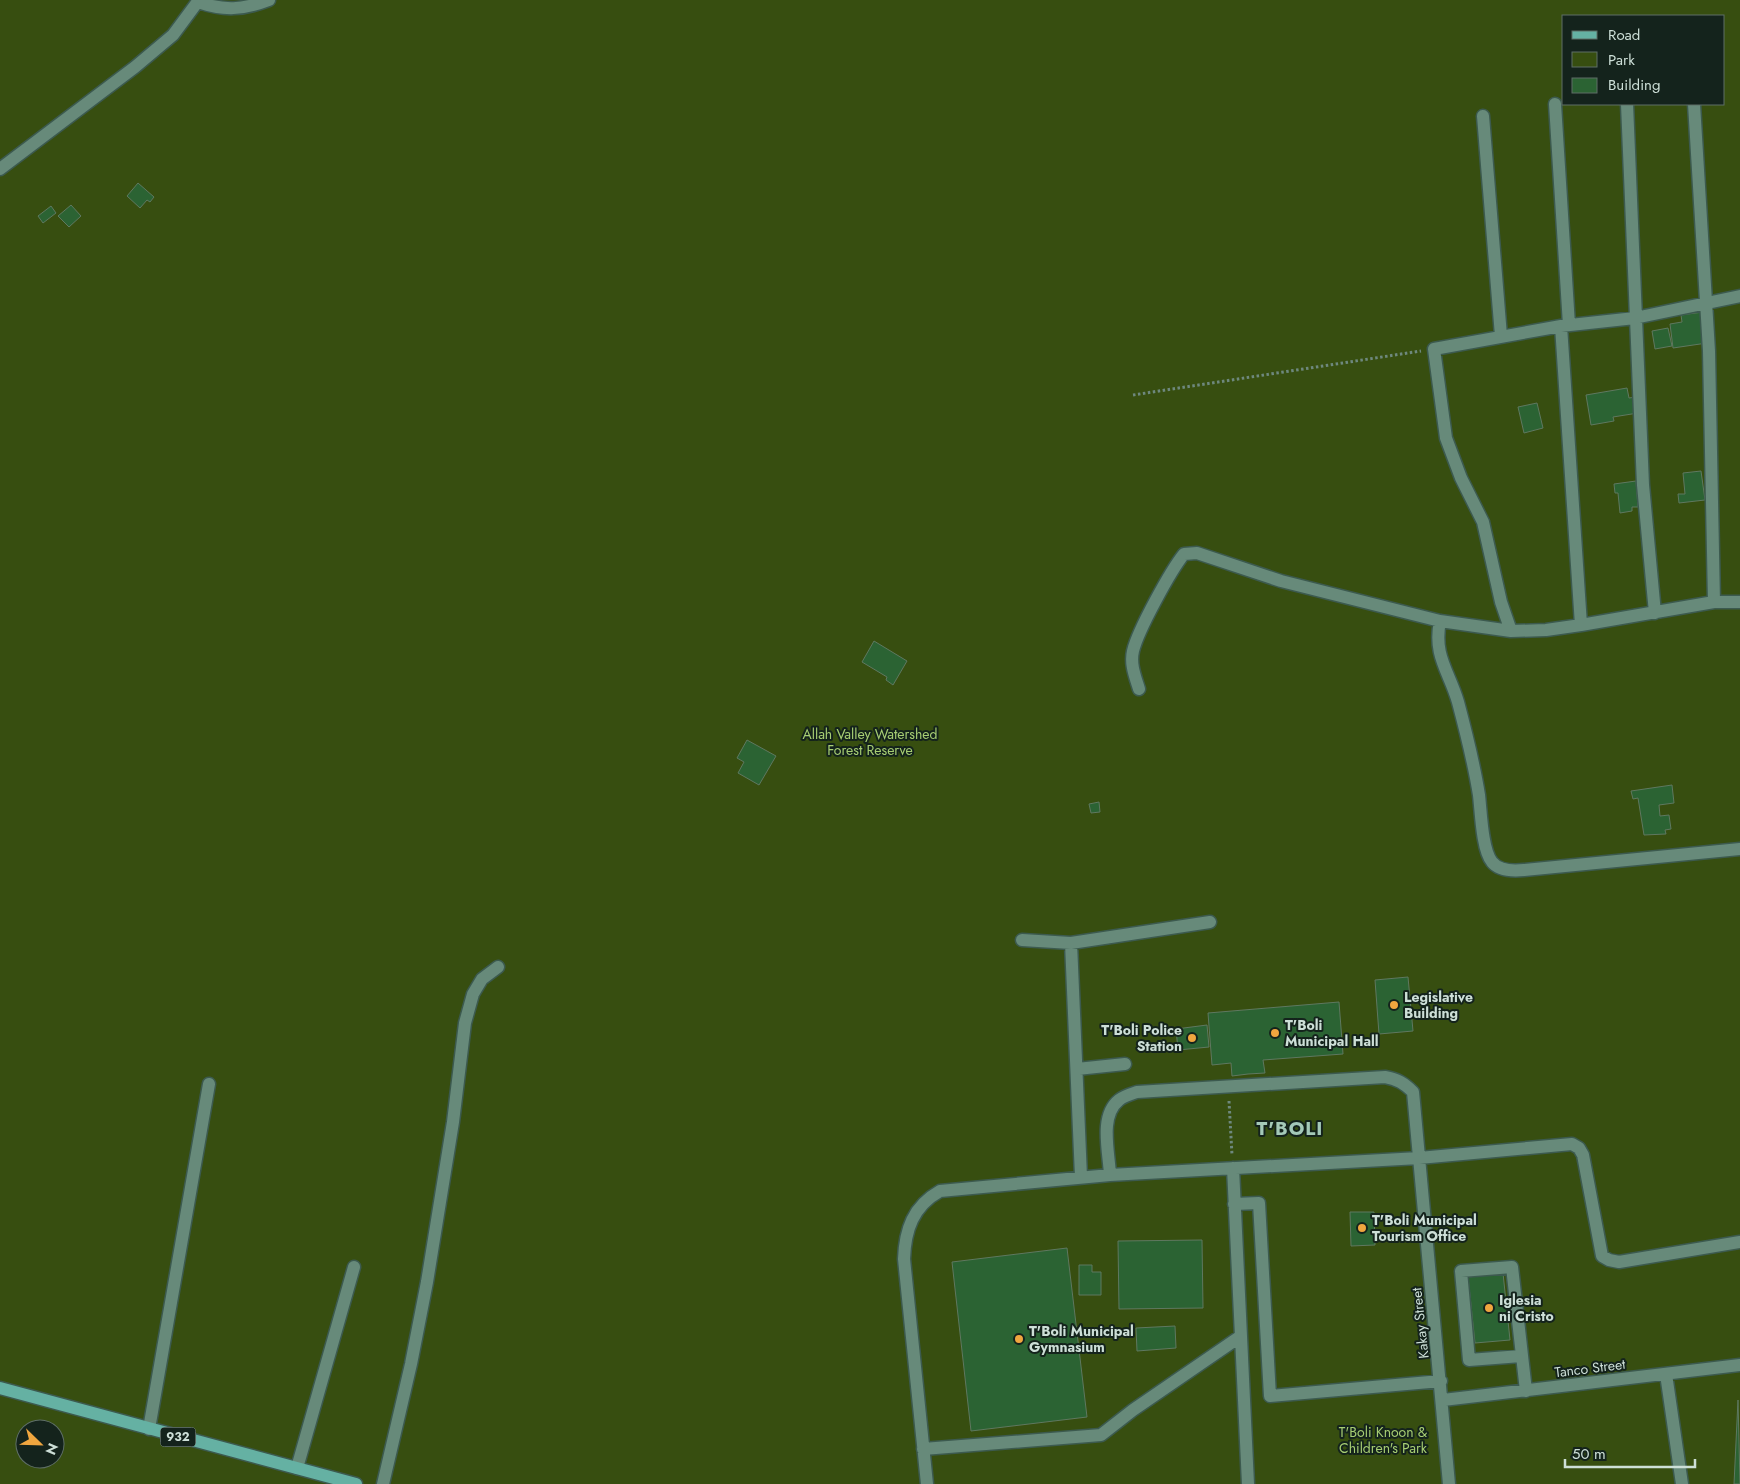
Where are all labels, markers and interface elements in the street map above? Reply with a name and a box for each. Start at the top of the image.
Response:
legend [1562,15,1725,105]
text: Road [1608,24,1640,46]
text: Park [1608,49,1635,71]
text: Building [1608,74,1660,96]
park label: Allah Valley Watershed Forest Reserve [802,724,938,760]
place label: Legislative Building [1404,987,1473,1023]
marker: Legislative Building [1388,999,1400,1011]
place label: T'Boli Municipal Hall [1285,1015,1379,1051]
place label: T'Boli Police Station [1101,1020,1182,1056]
marker: T'Boli Municipal Hall [1269,1027,1281,1039]
marker: T'Boli Police Station [1186,1032,1198,1044]
district label: T'BOLI [1257,1115,1323,1142]
place label: T'Boli Municipal Tourism Office [1372,1210,1477,1246]
marker: T'Boli Municipal Tourism Office [1356,1222,1368,1234]
street label: Kakay Street [1406,1286,1434,1359]
place label: Iglesia ni Cristo [1499,1290,1554,1326]
marker: Iglesia ni Cristo [1483,1302,1495,1314]
place label: T'Boli Municipal Gymnasium [1029,1321,1134,1357]
marker: T'Boli Municipal Gymnasium [1013,1333,1025,1345]
street label: Tanco Street [1553,1354,1627,1382]
north arrow [15,1419,65,1469]
park label: T'Boli Knoon & Children's Park [1339,1422,1428,1458]
road number: 932 [160,1428,196,1446]
scale bar [1565,1436,1695,1468]
text: N [41,1440,63,1458]
text: 50 m [1572,1443,1606,1465]

